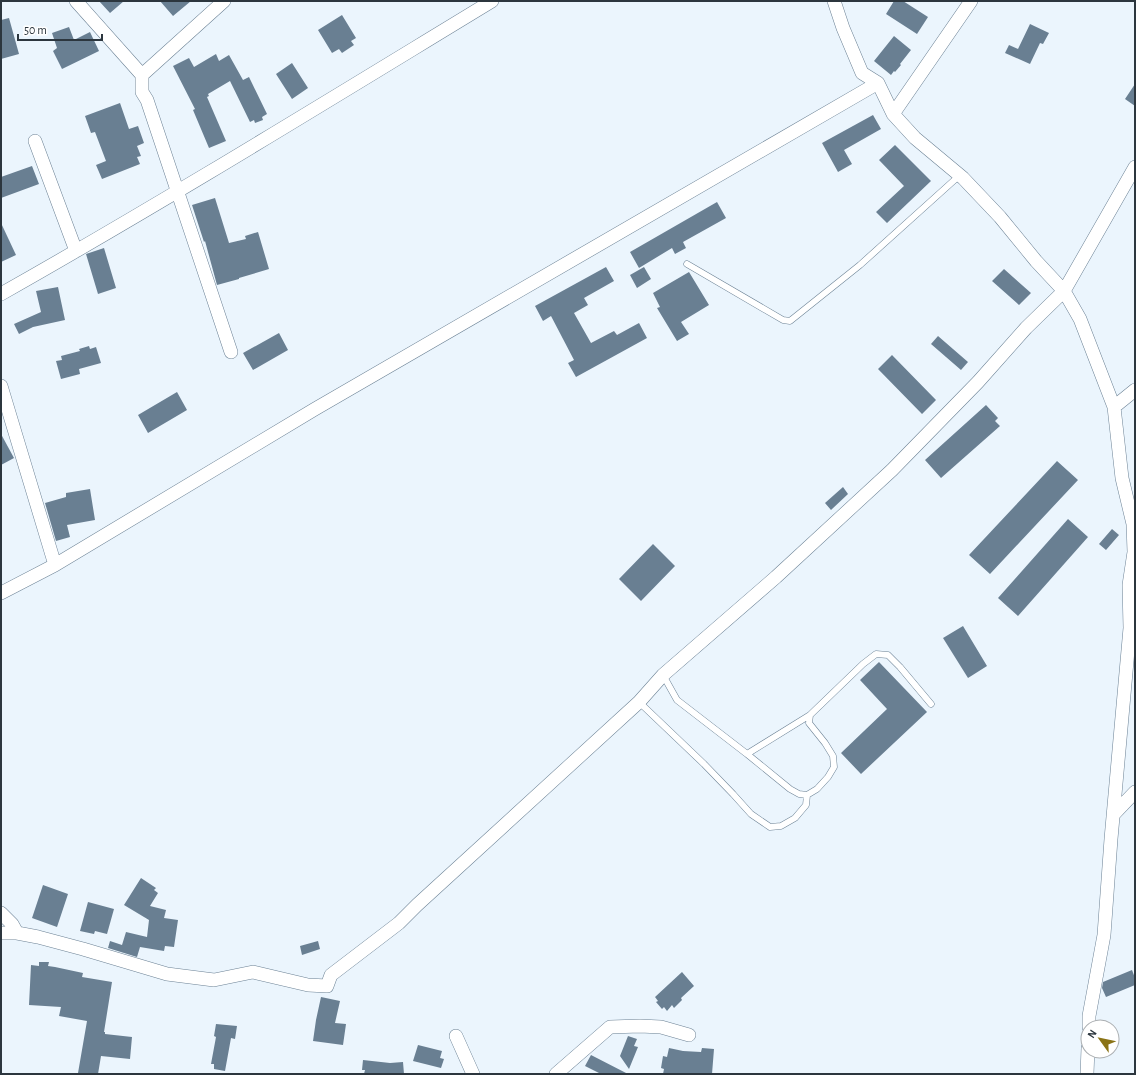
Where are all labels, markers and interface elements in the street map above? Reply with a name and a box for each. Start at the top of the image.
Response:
scale bar [18,16,102,42]
text: 50 m [24,24,47,36]
north arrow [1080,1019,1120,1059]
text: N [1085,1028,1099,1040]

